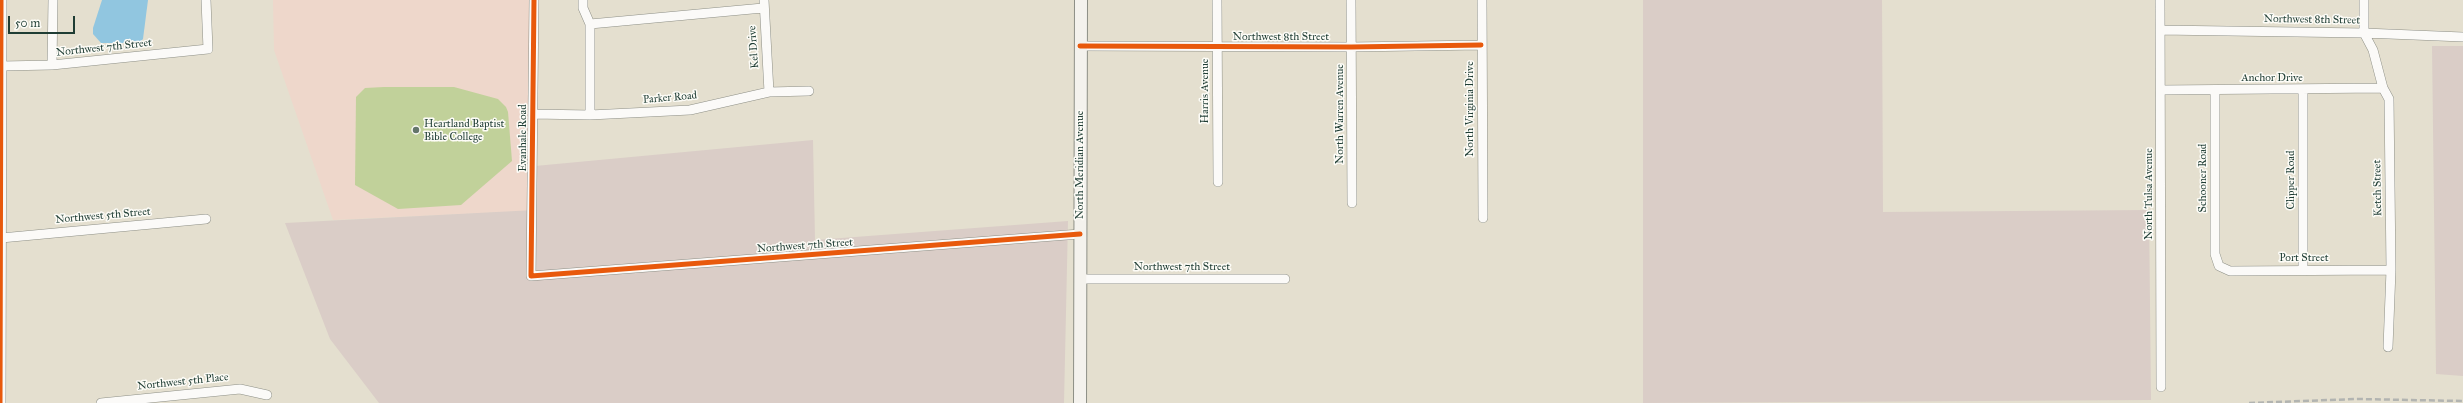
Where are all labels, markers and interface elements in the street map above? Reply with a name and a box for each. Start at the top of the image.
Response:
scale bar [10,8,77,34]
street label: Northwest 8th Street [2264,13,2360,27]
text: 50 m [15,16,40,30]
street label: Kel Drive [746,25,762,69]
street label: Northwest 8th Street [1233,30,1329,44]
street label: Northwest 7th Street [55,36,153,60]
street label: Harris Avenue [1198,59,1212,123]
street label: North Virginia Drive [1463,61,1477,157]
street label: North Warren Avenue [1333,64,1347,164]
street label: Anchor Drive [2241,71,2303,85]
street label: Parker Road [642,89,698,107]
street label: Evanhale Road [516,104,530,172]
street label: North Meridian Avenue [1073,111,1087,219]
place label: Heartland Baptist Bible College [424,117,504,143]
marker: Heartland Baptist Bible College [411,125,421,135]
street label: Schooner Road [2196,144,2210,212]
street label: North Tulsa Avenue [2142,148,2156,240]
street label: Clipper Road [2284,150,2298,210]
street label: Ketch Street [2371,160,2385,216]
street label: Northwest 5th Street [55,205,151,227]
street label: Northwest 7th Street [757,236,853,256]
street label: Port Street [2279,251,2329,265]
street label: Northwest 7th Street [1134,260,1230,274]
street label: Northwest 5th Place [137,371,229,393]

